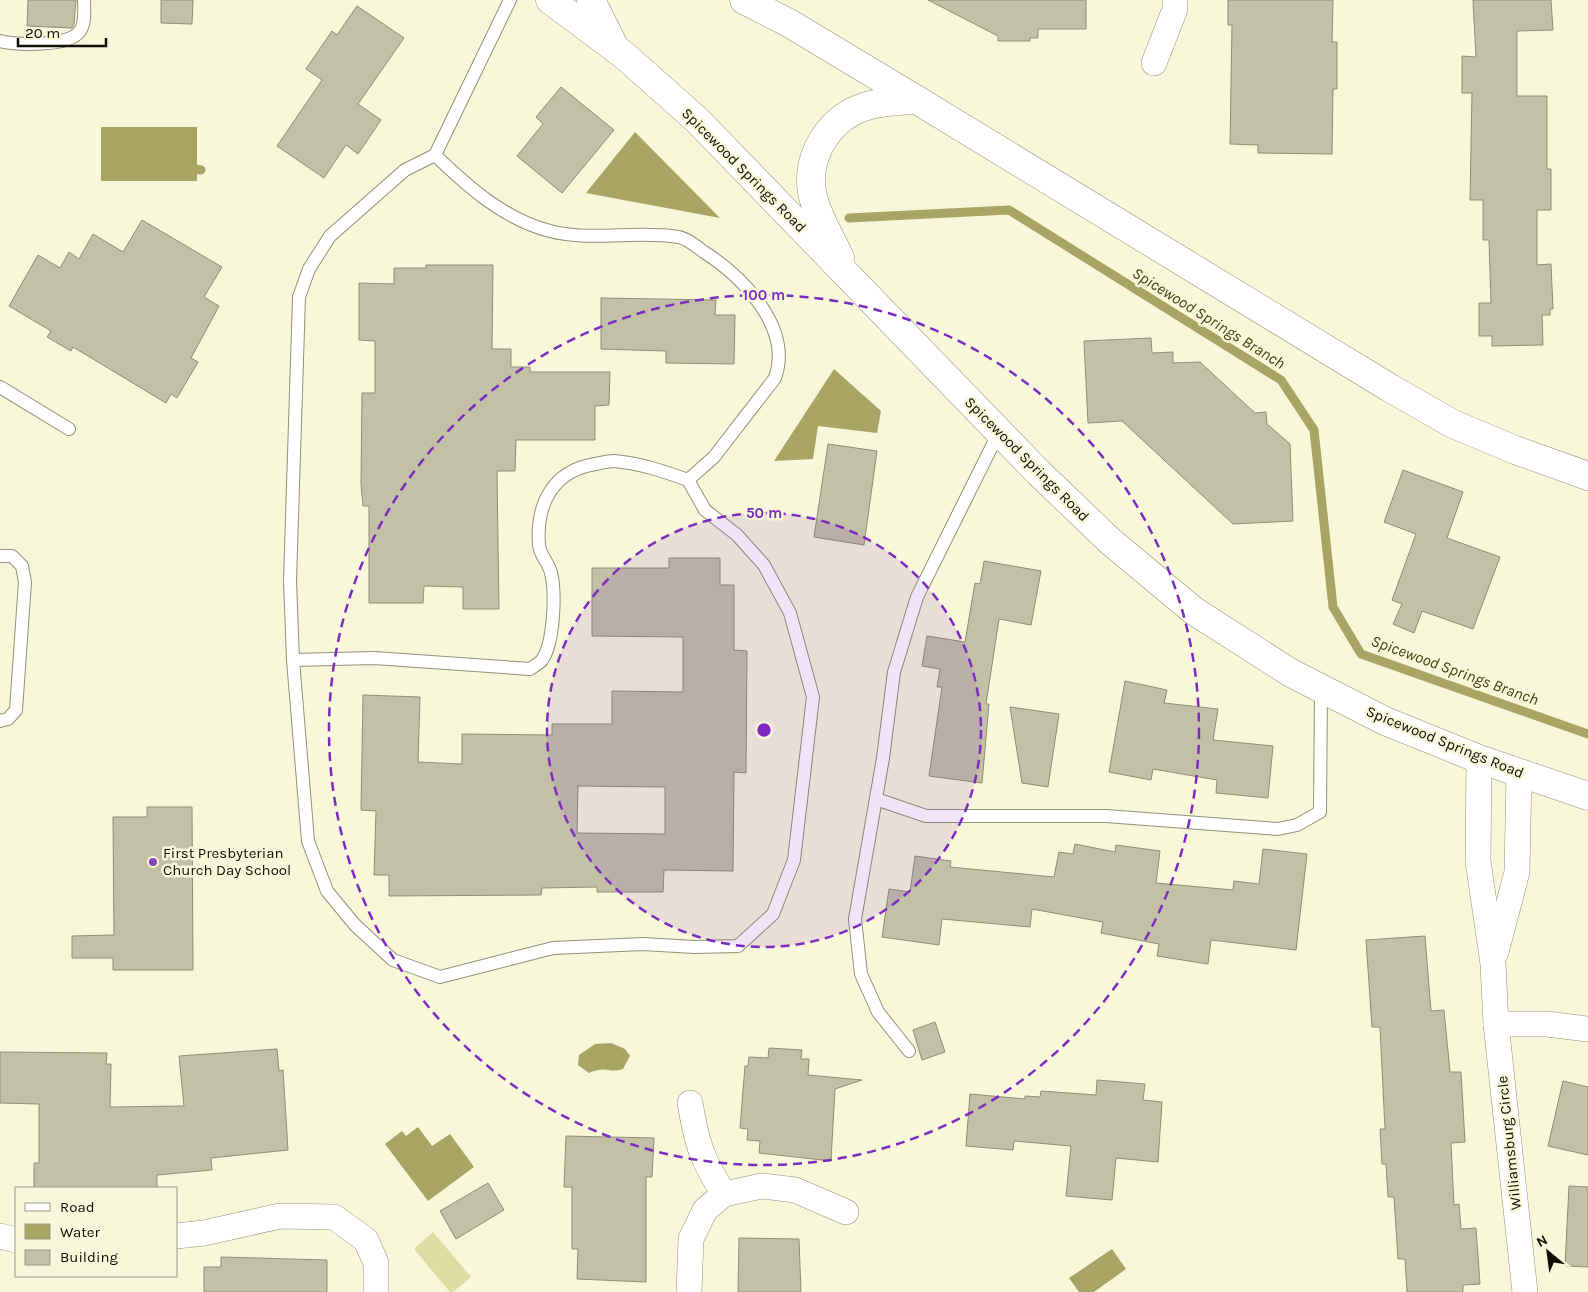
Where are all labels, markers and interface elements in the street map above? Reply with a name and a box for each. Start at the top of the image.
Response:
scale bar [18,15,105,47]
text: 20 m [25,24,60,42]
street label: Spicewood Springs Road [678,104,810,236]
water label: Spicewood Springs Branch [1129,263,1289,373]
text: 100 m [743,286,785,304]
street label: Spicewood Springs Road [961,393,1093,525]
text: 50 m [746,504,782,522]
water label: Spicewood Springs Branch [1369,631,1541,709]
street label: Spicewood Springs Road [1363,702,1527,782]
centre of rings [755,721,773,739]
place label: First Presbyterian Church Day School [163,844,291,879]
marker: First Presbyterian Church Day School [147,856,159,868]
street label: Williamsburg Circle [1493,1075,1525,1211]
legend [15,1187,178,1277]
text: Road [60,1198,95,1216]
text: Water [60,1223,101,1241]
north arrow [1523,1227,1573,1277]
text: N [1533,1231,1550,1251]
text: Building [60,1248,118,1266]

